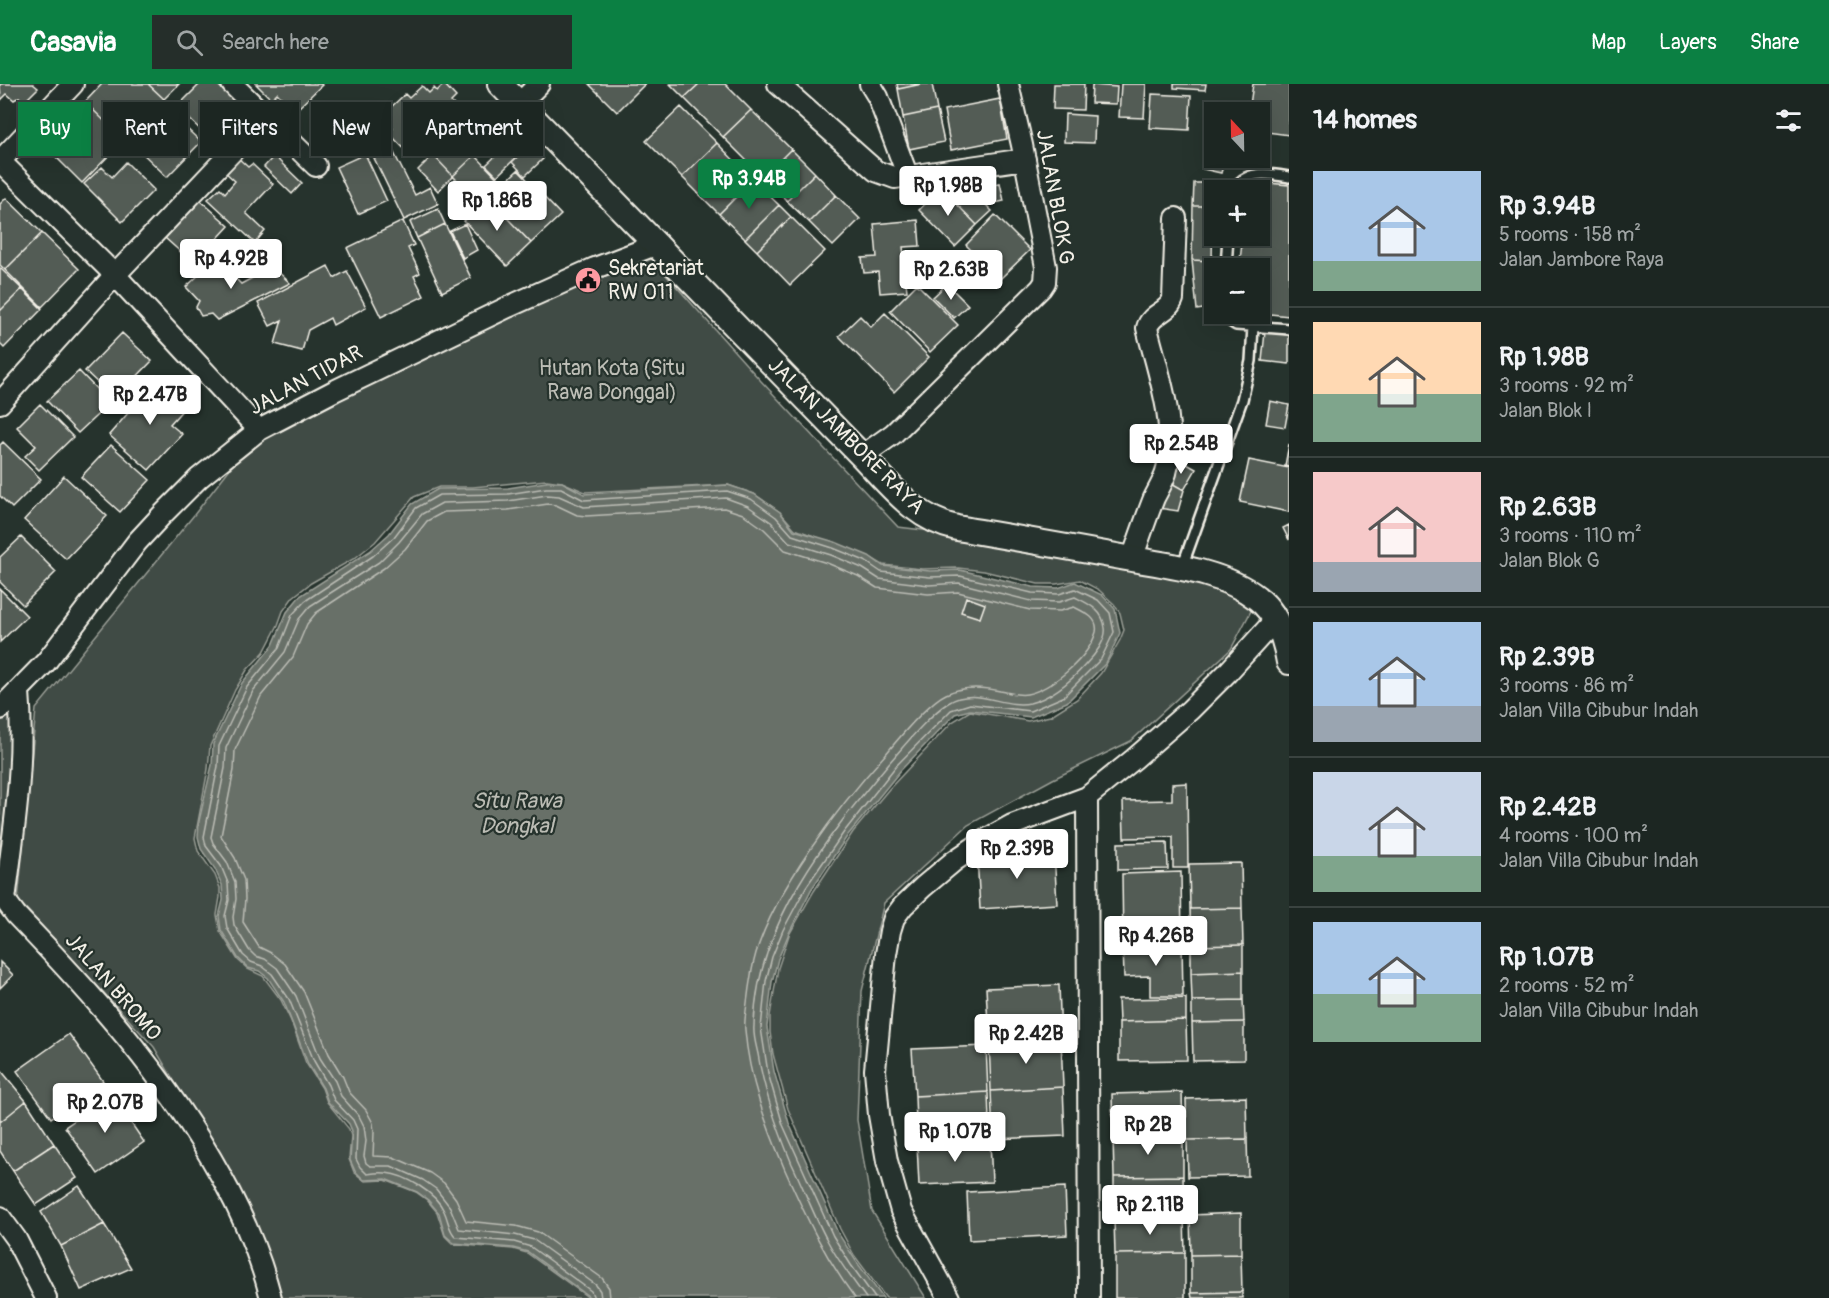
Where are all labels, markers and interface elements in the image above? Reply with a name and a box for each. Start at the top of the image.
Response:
search box [152,15,572,69]
text: Casavia [30,25,116,60]
icon: search [173,26,206,59]
text: Search here [221,28,329,56]
text: Map [1591,29,1626,56]
text: Layers [1659,29,1717,56]
text: Share [1750,29,1799,56]
chip: Buy [18,102,91,156]
chip: Rent [103,102,188,156]
chip: Filters [200,102,299,156]
chip: New [311,102,391,156]
chip: Apartment [403,102,543,156]
north arrow [1204,102,1270,168]
map controls [1204,102,1270,324]
text: 14 homes [1313,104,1417,136]
icon: filters [1772,104,1805,137]
street label: JALAN BLOK G [1030,128,1080,266]
pin: Rp 3.94B [687,159,811,210]
text: Rp 3.94B [712,166,786,191]
pin: Rp 1.98B [886,166,1010,217]
text: Rp 1.98B [913,173,983,198]
button: + [1204,180,1270,246]
pin: Rp 1.86B [435,181,559,232]
text: Rp 1.86B [462,188,532,213]
text: Rp 3.94B [1499,190,1595,222]
icon: home [1361,195,1433,267]
text: 5 rooms · 158 m² [1499,222,1641,247]
pin: Rp 4.92B [169,239,293,290]
text: Rp 4.92B [194,246,268,271]
text: Jalan Jambore Raya [1499,247,1664,272]
pin: Rp 2.63B [889,250,1013,301]
place label: Sekretariat RW 011 [608,255,704,306]
text: Rp 2.63B [913,257,989,282]
button: − [1204,258,1270,324]
public building icon: Sekretariat RW 011 [573,265,603,295]
street label: JALAN TIDAR [245,339,367,421]
text: Rp 1.98B [1499,341,1589,373]
icon: home [1361,346,1433,418]
street label: JALAN JAMBORE RAYA [762,352,930,520]
park label: Hutan Kota (Situ Rawa Donggal) [539,355,685,406]
text: 3 rooms · 92 m² [1499,373,1634,398]
pin: Rp 2.47B [88,375,212,426]
text: Rp 2.47B [113,382,187,407]
text: Jalan Blok I [1499,398,1592,423]
pin: Rp 2.54B [1119,424,1243,475]
text: Rp 2.54B [1144,431,1218,456]
text: Rp 2.63B [1499,491,1597,523]
icon: home [1361,496,1433,568]
text: 3 rooms · 110 m² [1499,523,1642,548]
text: Jalan Blok G [1499,548,1600,573]
text: Rp 2.39B [1499,641,1595,673]
icon: home [1361,646,1433,718]
text: 3 rooms · 86 m² [1499,673,1634,698]
text: Jalan Villa Cibubur Indah [1499,698,1698,723]
water label: Situ Rawa Dongkal [472,787,564,840]
text: Rp 2.42B [1499,791,1597,823]
icon: home [1361,796,1433,868]
text: 4 rooms · 100 m² [1499,823,1648,848]
pin: Rp 2.39B [955,829,1079,880]
text: Rp 2.39B [980,836,1054,861]
text: Jalan Villa Cibubur Indah [1499,848,1698,873]
pin: Rp 4.26B [1094,916,1218,967]
text: Rp 4.26B [1118,923,1194,948]
street label: JALAN BROMO [59,928,167,1046]
text: Rp 1.07B [1499,941,1594,973]
icon: home [1361,946,1433,1018]
text: 2 rooms · 52 m² [1499,973,1635,998]
text: Jalan Villa Cibubur Indah [1499,998,1698,1023]
pin: Rp 2.42B [964,1014,1088,1065]
text: Rp 2.42B [988,1021,1064,1046]
pin: Rp 2.07B [43,1083,167,1134]
text: Rp 2.07B [67,1090,143,1115]
pin: Rp 2B [1106,1105,1190,1156]
pin: Rp 1.07B [893,1112,1017,1163]
text: Rp 2B [1124,1112,1172,1137]
text: Rp 1.07B [918,1119,992,1144]
pin: Rp 2.11B [1088,1185,1212,1236]
text: Rp 2.11B [1116,1192,1184,1217]

